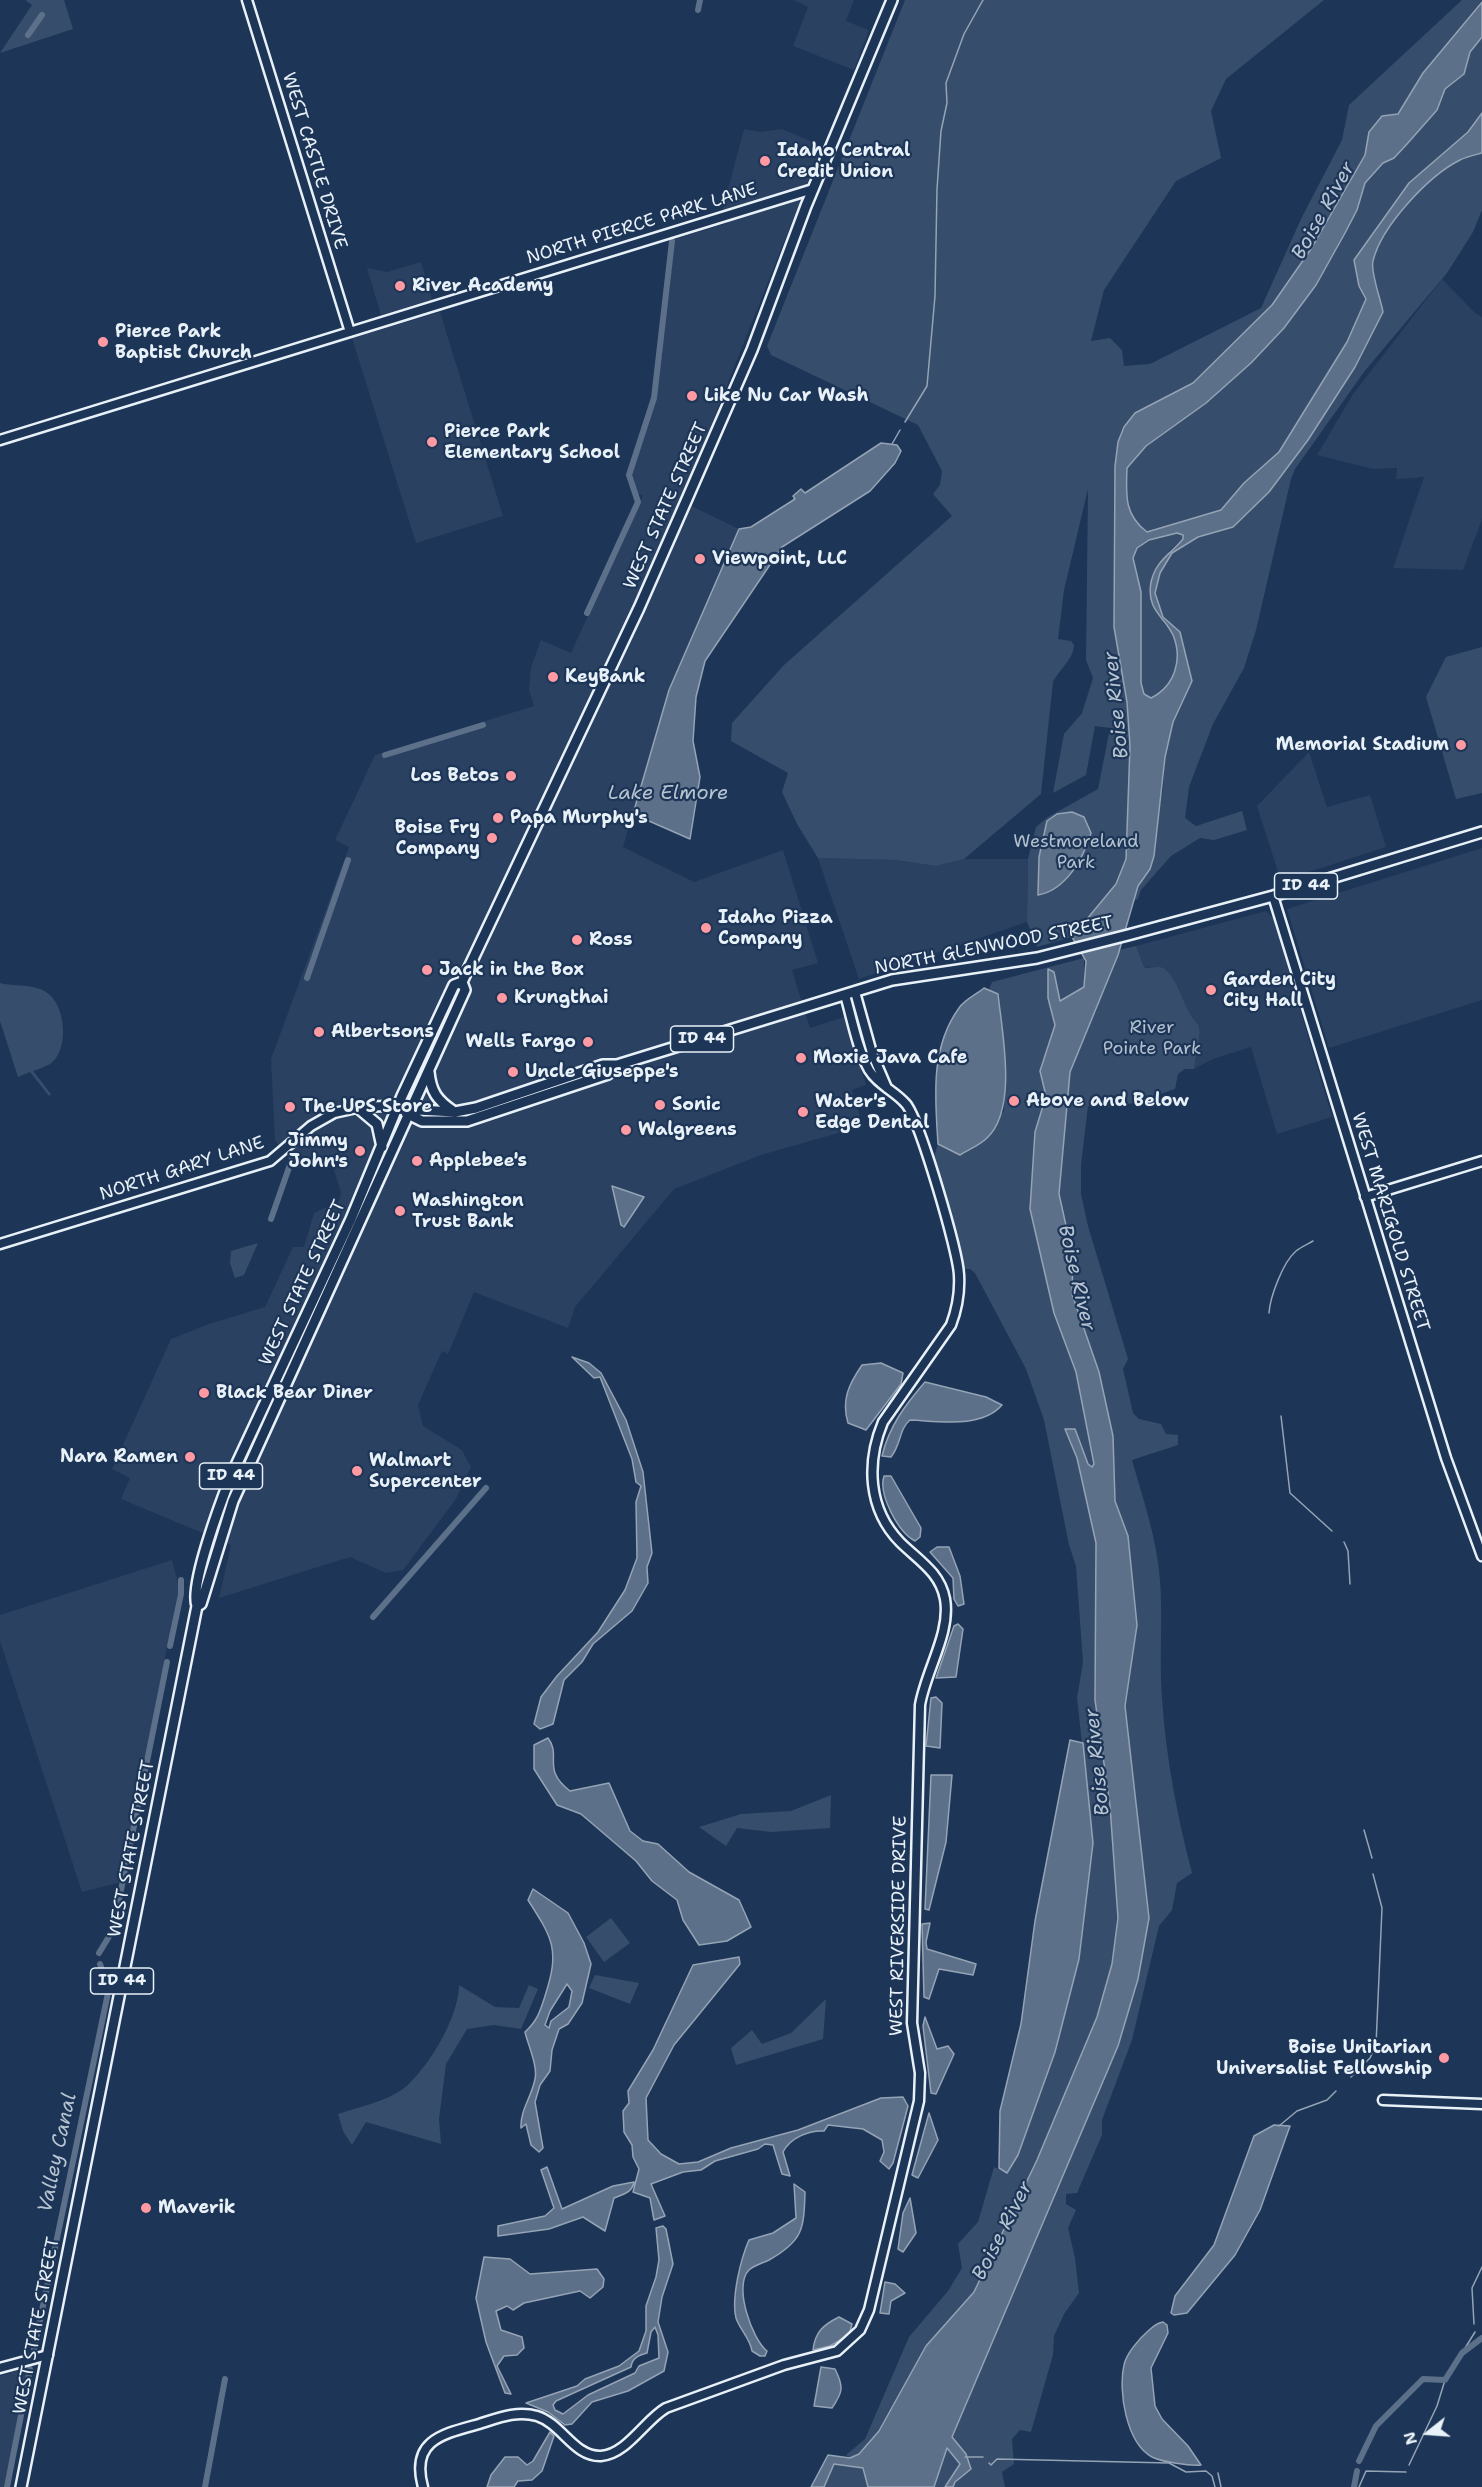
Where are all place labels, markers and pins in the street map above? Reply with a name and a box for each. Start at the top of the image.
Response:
place label: Idaho Central Credit Union [777,140,910,182]
marker: Idaho Central Credit Union [758,154,772,168]
place label: River Academy [412,275,554,297]
marker: River Academy [393,279,407,293]
place label: Pierce Park Baptist Church [115,321,252,364]
marker: Pierce Park Baptist Church [96,335,110,349]
place label: Like Nu Car Wash [704,385,869,407]
marker: Like Nu Car Wash [685,389,699,403]
place label: Pierce Park Elementary School [444,421,620,464]
marker: Pierce Park Elementary School [425,435,439,449]
place label: Viewpoint, LLC [712,548,847,570]
marker: Viewpoint, LLC [693,552,707,566]
place label: KeyBank [565,666,645,688]
marker: KeyBank [546,670,560,684]
place label: Memorial Stadium [1276,734,1449,756]
marker: Memorial Stadium [1454,738,1468,752]
place label: Los Betos [411,765,499,787]
marker: Los Betos [504,769,518,783]
place label: Papa Murphy's [510,807,648,829]
marker: Papa Murphy's [491,811,505,825]
place label: Boise Fry Company [395,817,480,860]
marker: Boise Fry Company [485,831,499,845]
place label: Idaho Pizza Company [718,907,833,950]
marker: Idaho Pizza Company [699,921,713,935]
place label: Ross [589,929,633,951]
marker: Ross [570,933,584,947]
place label: Jack in the Box [439,959,584,981]
marker: Jack in the Box [420,963,434,977]
place label: Garden City City Hall [1223,969,1336,1012]
marker: Garden City City Hall [1204,983,1218,997]
place label: Krungthai [514,987,609,1009]
marker: Krungthai [495,991,509,1005]
place label: Albertsons [331,1021,434,1043]
marker: Albertsons [312,1025,326,1039]
place label: Wells Fargo [466,1031,576,1053]
marker: Wells Fargo [581,1035,595,1049]
place label: Moxie Java Cafe [813,1047,968,1069]
marker: Moxie Java Cafe [794,1051,808,1065]
place label: Uncle Giuseppe's [525,1061,679,1083]
marker: Uncle Giuseppe's [506,1065,520,1079]
place label: Above and Below [1026,1090,1189,1112]
place label: Water's Edge Dental [815,1091,929,1134]
place label: Sonic [672,1094,721,1116]
marker: Above and Below [1007,1094,1021,1108]
place label: The UPS Store [302,1096,432,1118]
marker: Sonic [653,1098,667,1112]
marker: The UPS Store [283,1100,297,1114]
marker: Water's Edge Dental [796,1105,810,1119]
place label: Walgreens [638,1119,737,1141]
marker: Walgreens [619,1123,633,1137]
place label: Jimmy John's [288,1130,348,1172]
marker: Jimmy John's [353,1144,367,1158]
place label: Applebee's [429,1150,527,1172]
marker: Applebee's [410,1154,424,1168]
place label: Washington Trust Bank [412,1190,524,1232]
marker: Washington Trust Bank [393,1204,407,1218]
place label: Black Bear Diner [216,1382,373,1404]
marker: Black Bear Diner [197,1386,211,1400]
place label: Nara Ramen [60,1446,178,1468]
marker: Nara Ramen [183,1450,197,1464]
place label: Walmart Supercenter [369,1450,482,1492]
marker: Walmart Supercenter [350,1464,364,1478]
place label: Boise Unitarian Universalist Fellowship [1216,2037,1432,2080]
marker: Boise Unitarian Universalist Fellowship [1437,2051,1451,2065]
place label: Maverik [158,2197,235,2219]
marker: Maverik [139,2201,153,2215]

